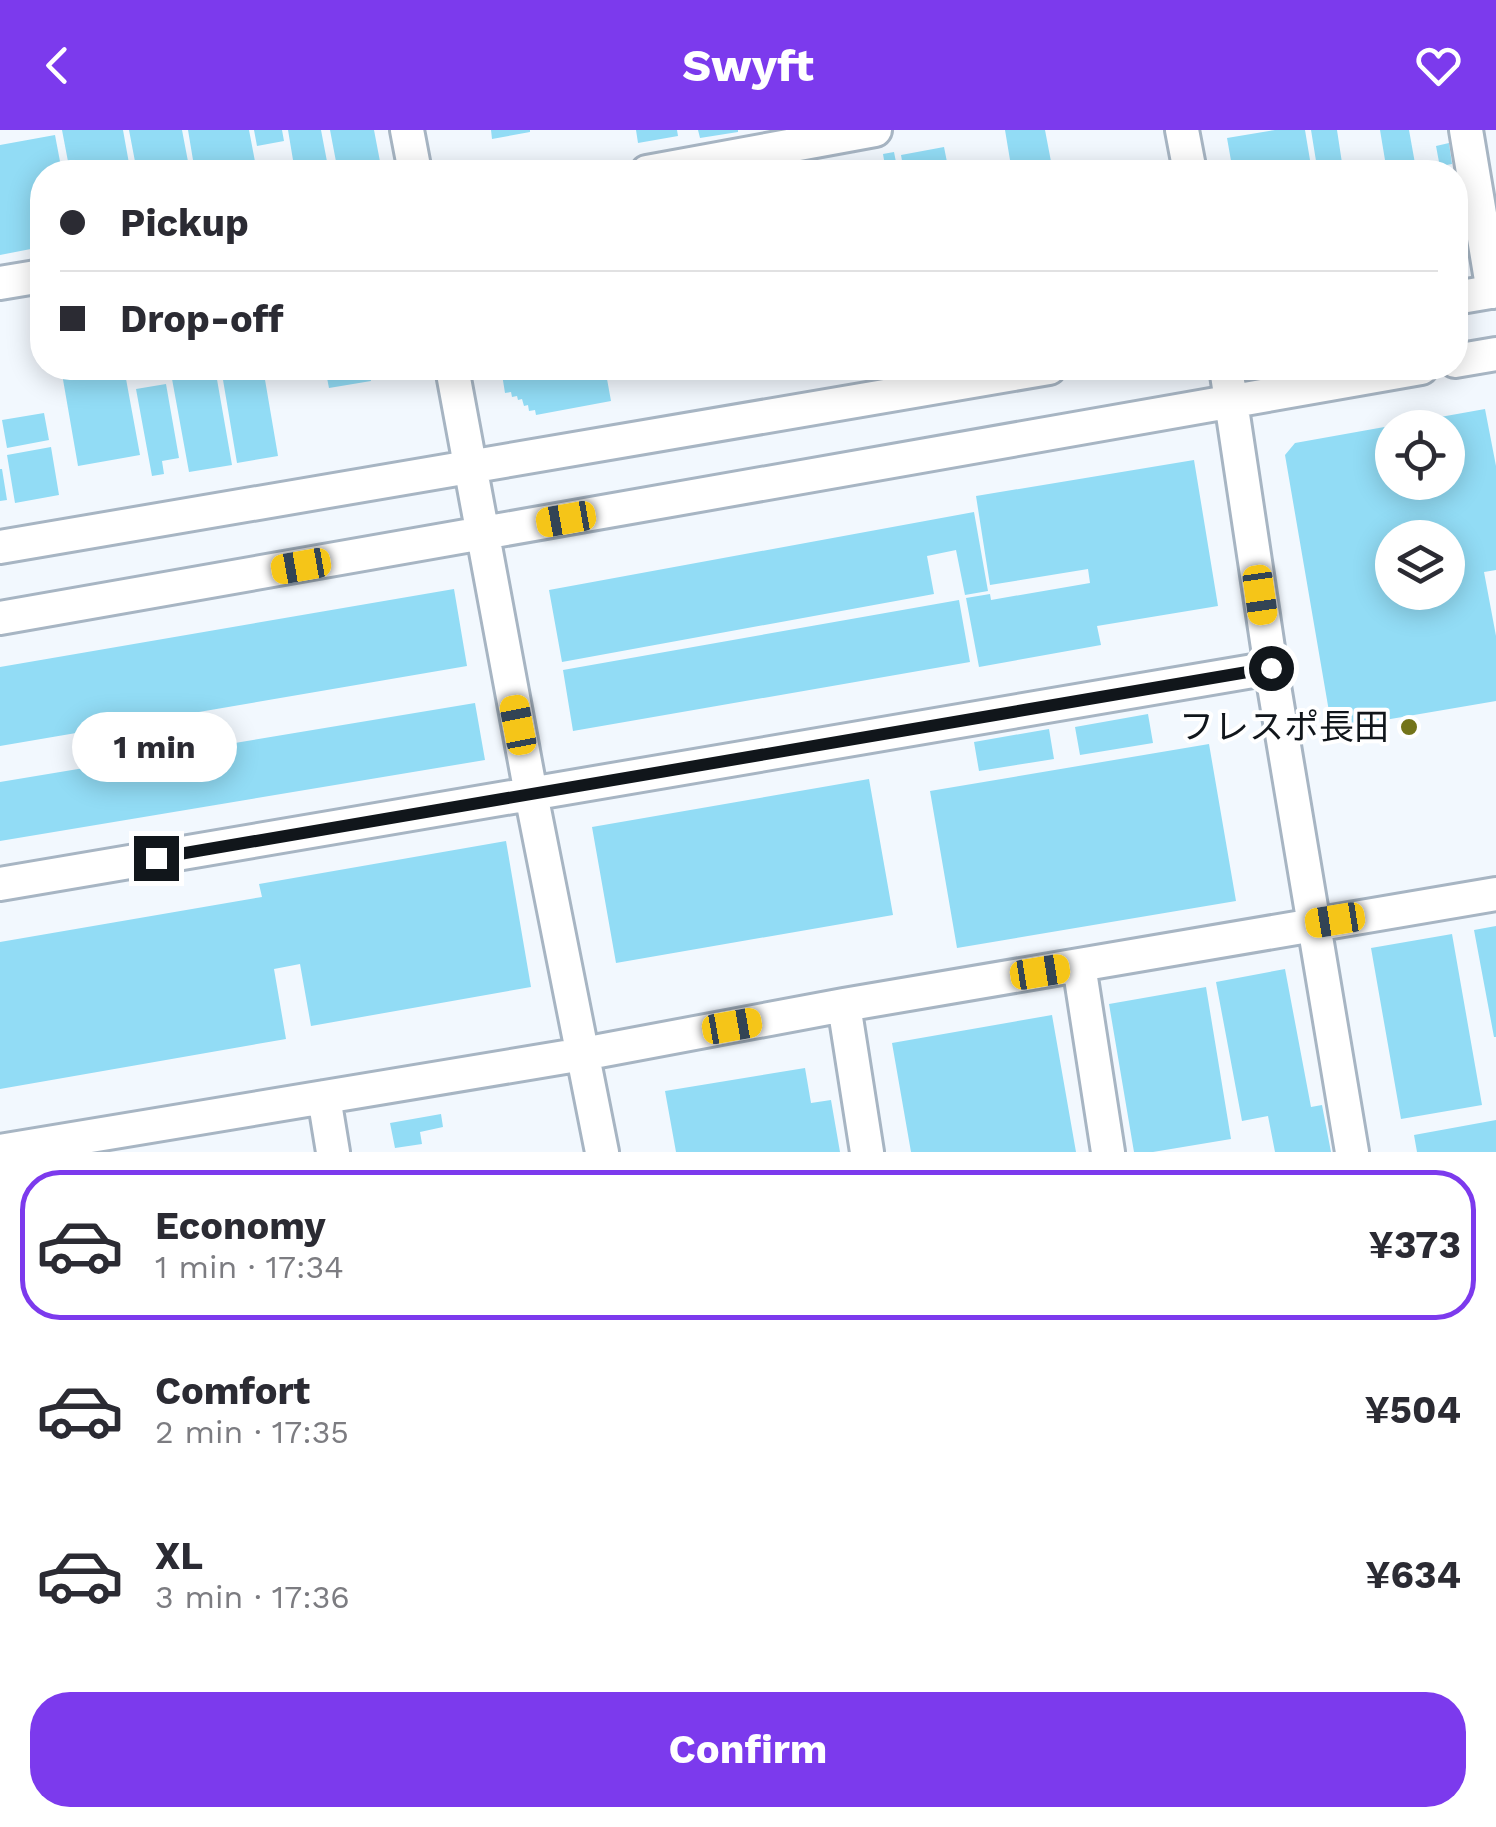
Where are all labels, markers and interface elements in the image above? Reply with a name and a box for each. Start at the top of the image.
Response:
icon: back [30,38,85,93]
icon: heart [1411,38,1466,93]
text: Swyft [682,39,814,92]
text: Pickup [120,201,249,245]
text: Drop-off [120,297,284,341]
map controls [1375,410,1465,610]
button: locate [1375,410,1465,500]
car [534,499,598,539]
button: layers [1375,520,1465,610]
car [269,546,333,586]
car [1241,563,1279,627]
route start [1249,646,1294,691]
car [498,693,538,757]
place label: フレスポ長田 [1179,706,1389,748]
callout: 1 min [74,713,238,783]
marker: フレスポ長田 [1398,716,1420,738]
text: 1 min [113,728,196,766]
route end [134,836,179,881]
car [1303,900,1367,940]
car [1008,952,1072,992]
car [700,1006,764,1046]
icon: car [35,1200,125,1290]
text: Economy [155,1204,326,1248]
text: ¥373 [1369,1223,1461,1267]
text: 1 min · 17:34 [155,1248,344,1286]
icon: car [35,1365,125,1455]
text: Comfort [155,1369,310,1413]
text: ¥504 [1365,1388,1461,1432]
text: 2 min · 17:35 [155,1413,349,1451]
icon: car [35,1530,125,1620]
text: XL [155,1534,203,1578]
text: ¥634 [1365,1553,1461,1597]
text: 3 min · 17:36 [155,1578,350,1616]
button: Confirm [30,1692,1466,1807]

